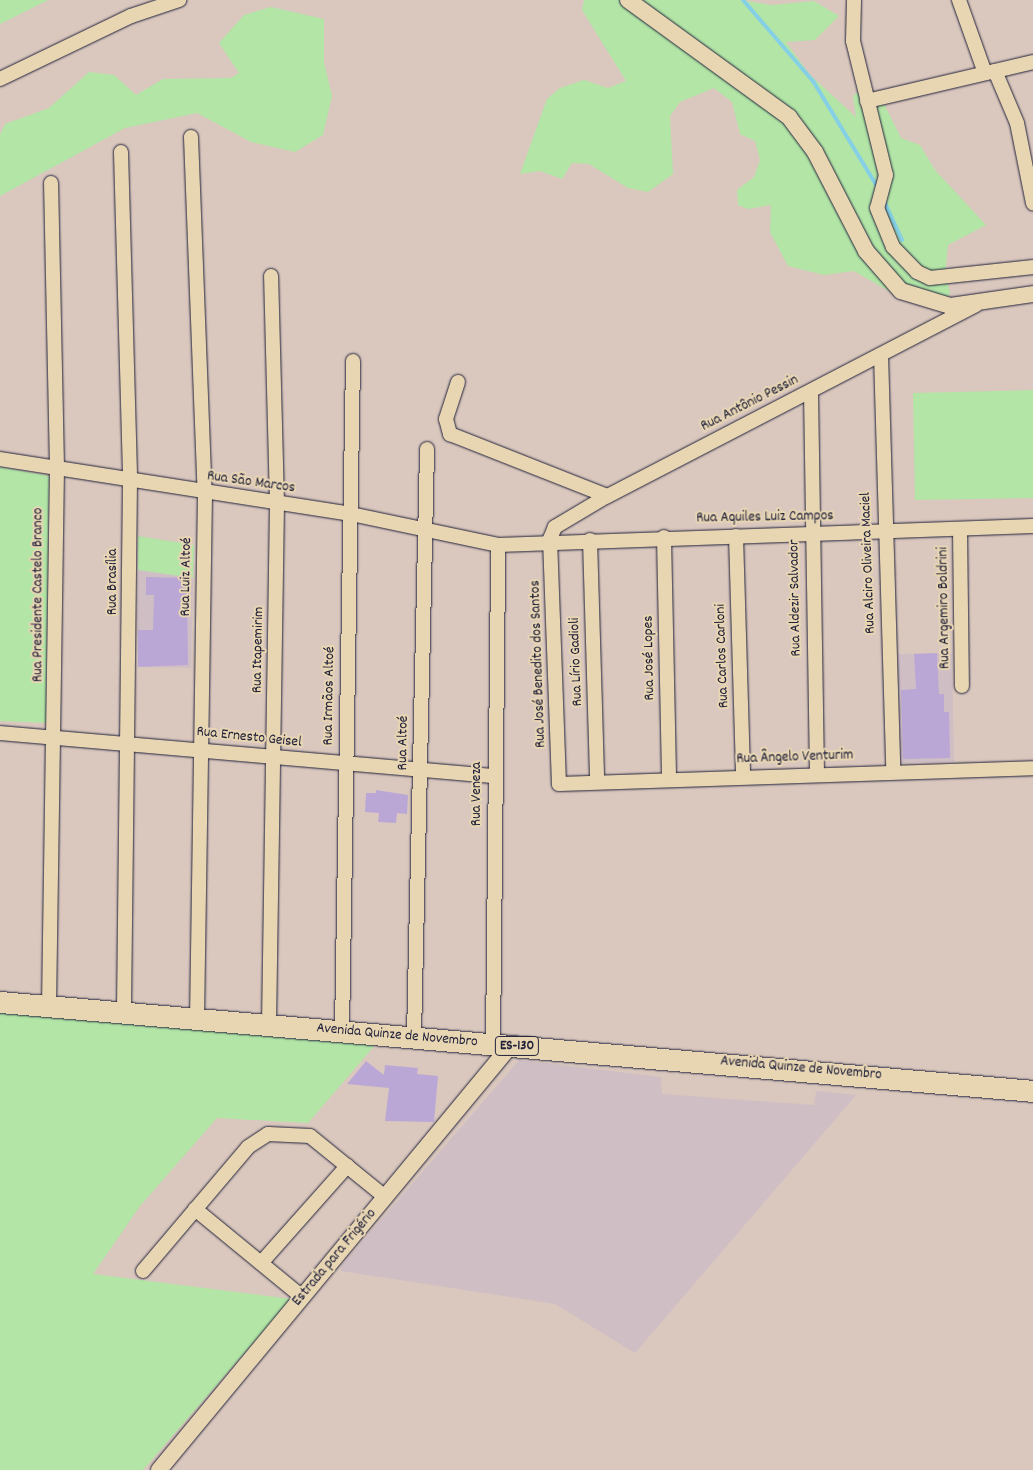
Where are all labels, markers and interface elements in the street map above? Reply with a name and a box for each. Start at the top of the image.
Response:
street label: Rua Antônio Pessin [698,372,802,436]
street label: Rua São Marcos [206,468,296,498]
street label: Rua Alciro Oliveira Maciel [858,492,880,634]
street label: Rua Presidente Castelo Branco [30,508,48,682]
street label: Rua Aquiles Luiz Campos [696,508,834,528]
street label: Rua Luiz Altoé [177,537,197,617]
street label: Rua Aldezir Salvador [786,539,806,657]
street label: Rua Argemiro Boldrini [935,547,955,669]
street label: Rua Brasília [105,549,123,615]
street label: Rua José Benedito dos Santos [527,580,551,748]
street label: Rua Carlos Carloni [712,604,734,708]
street label: Rua Itapemirim [249,607,269,693]
street label: Rua José Lopes [640,615,660,701]
street label: Rua Lírio Gadioli [566,617,588,707]
street label: Rua Irmãos Altoé [320,646,340,746]
street label: Rua Altoé [395,716,413,770]
street label: Rua Ernesto Geisel [196,724,302,752]
street label: Rua Ângelo Venturim [736,747,854,769]
street label: Rua Veneza [469,762,487,826]
street label: Avenida Quinze de Novembro [316,1020,478,1052]
road number: ES-130 [494,1034,540,1058]
street label: Avenida Quinze de Novembro [720,1053,882,1085]
street label: Estrada para Frigério [289,1206,381,1310]

